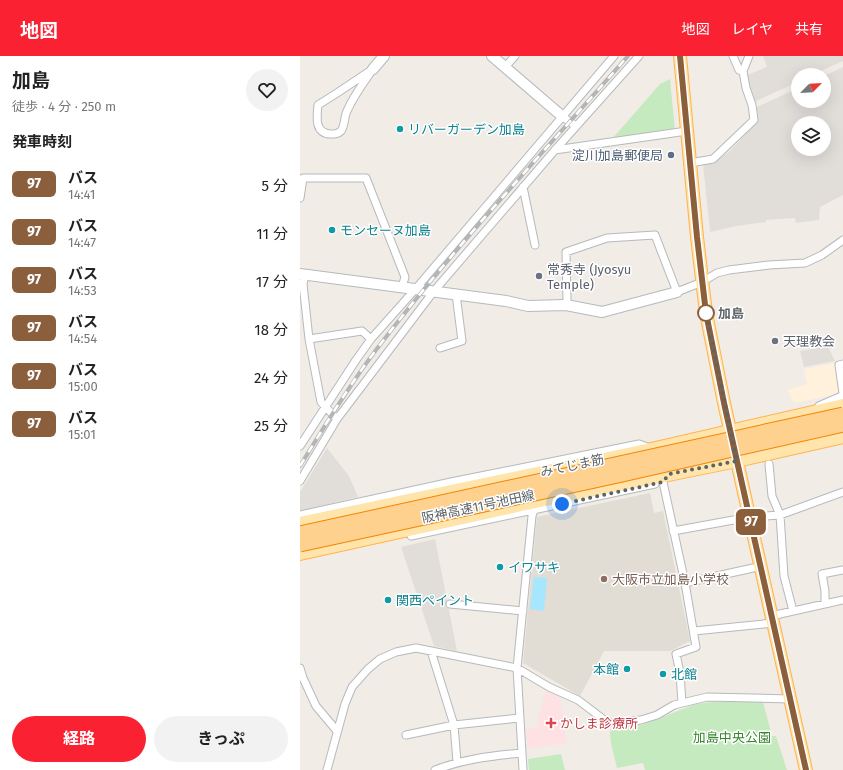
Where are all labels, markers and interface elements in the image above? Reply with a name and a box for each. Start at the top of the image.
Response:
text: 地図 [20,19,58,42]
text: 地図 [681,21,709,38]
text: レイヤ [731,21,773,38]
text: 共有 [795,21,823,38]
north arrow [791,68,831,108]
map controls [791,68,831,156]
text: 加島 [12,69,50,92]
button: heart [246,69,288,111]
text: 徒歩 · 4 分 · 250 m [12,99,116,114]
button: layers [791,116,831,156]
place label: リバーガーデン加島 [408,122,525,137]
marker: リバーガーデン加島 [395,124,405,134]
text: 発車時刻 [12,133,72,151]
place label: 淀川加島郵便局 [572,148,663,163]
marker: 淀川加島郵便局 [666,150,676,160]
text: バス [68,169,98,187]
text: 97 [27,175,41,192]
text: 5 分 [262,177,288,195]
text: 14:41 [68,187,95,202]
text: バス [68,217,98,235]
text: 97 [27,223,41,240]
place label: モンセーヌ加島 [340,223,431,238]
text: 11 分 [256,225,288,243]
marker: モンセーヌ加島 [327,225,337,235]
text: 14:47 [68,235,96,250]
place label: 常秀寺 (Jyosyu Temple) [547,262,631,292]
text: バス [68,265,98,283]
text: 97 [27,271,41,288]
marker: 常秀寺 (Jyosyu Temple) [534,271,544,281]
text: 17 分 [256,273,288,291]
text: 14:53 [68,283,97,298]
marker: 加島 [697,304,715,322]
place label: 加島 [718,306,744,321]
text: バス [68,313,98,331]
text: 97 [27,319,41,336]
text: 18 分 [254,321,288,339]
text: 14:54 [68,331,97,346]
place label: 天理教会 [783,334,835,349]
marker: 天理教会 [770,336,780,346]
text: バス [68,361,98,379]
text: 97 [27,367,41,384]
text: 24 分 [254,369,288,387]
text: 15:00 [68,379,98,394]
text: バス [68,409,98,427]
text: 97 [27,415,41,432]
text: 25 分 [254,417,288,435]
text: 15:01 [68,427,96,442]
street label: みてじま筋 [539,451,605,480]
street label: 阪神高速11号池田線 [420,487,536,526]
your location [552,494,572,514]
line badge: 97 [733,509,769,535]
text: 97 [744,513,758,530]
place label: イワサキ [508,560,560,575]
marker: イワサキ [495,562,505,572]
place label: 大阪市立加島小学校 [612,572,729,587]
marker: 大阪市立加島小学校 [599,574,609,584]
place label: 関西ペイント [396,593,474,608]
marker: 関西ペイント [383,595,393,605]
place label: 本館 [593,662,619,677]
marker: 本館 [622,664,632,674]
place label: 北館 [671,667,697,682]
marker: 北館 [658,669,668,679]
button: 経路 [12,716,146,762]
button: きっぷ [154,716,288,762]
place label: かしま診療所 [560,716,638,731]
marker: かしま診療所 [545,717,557,729]
park label: 加島中央公園 [693,730,771,745]

